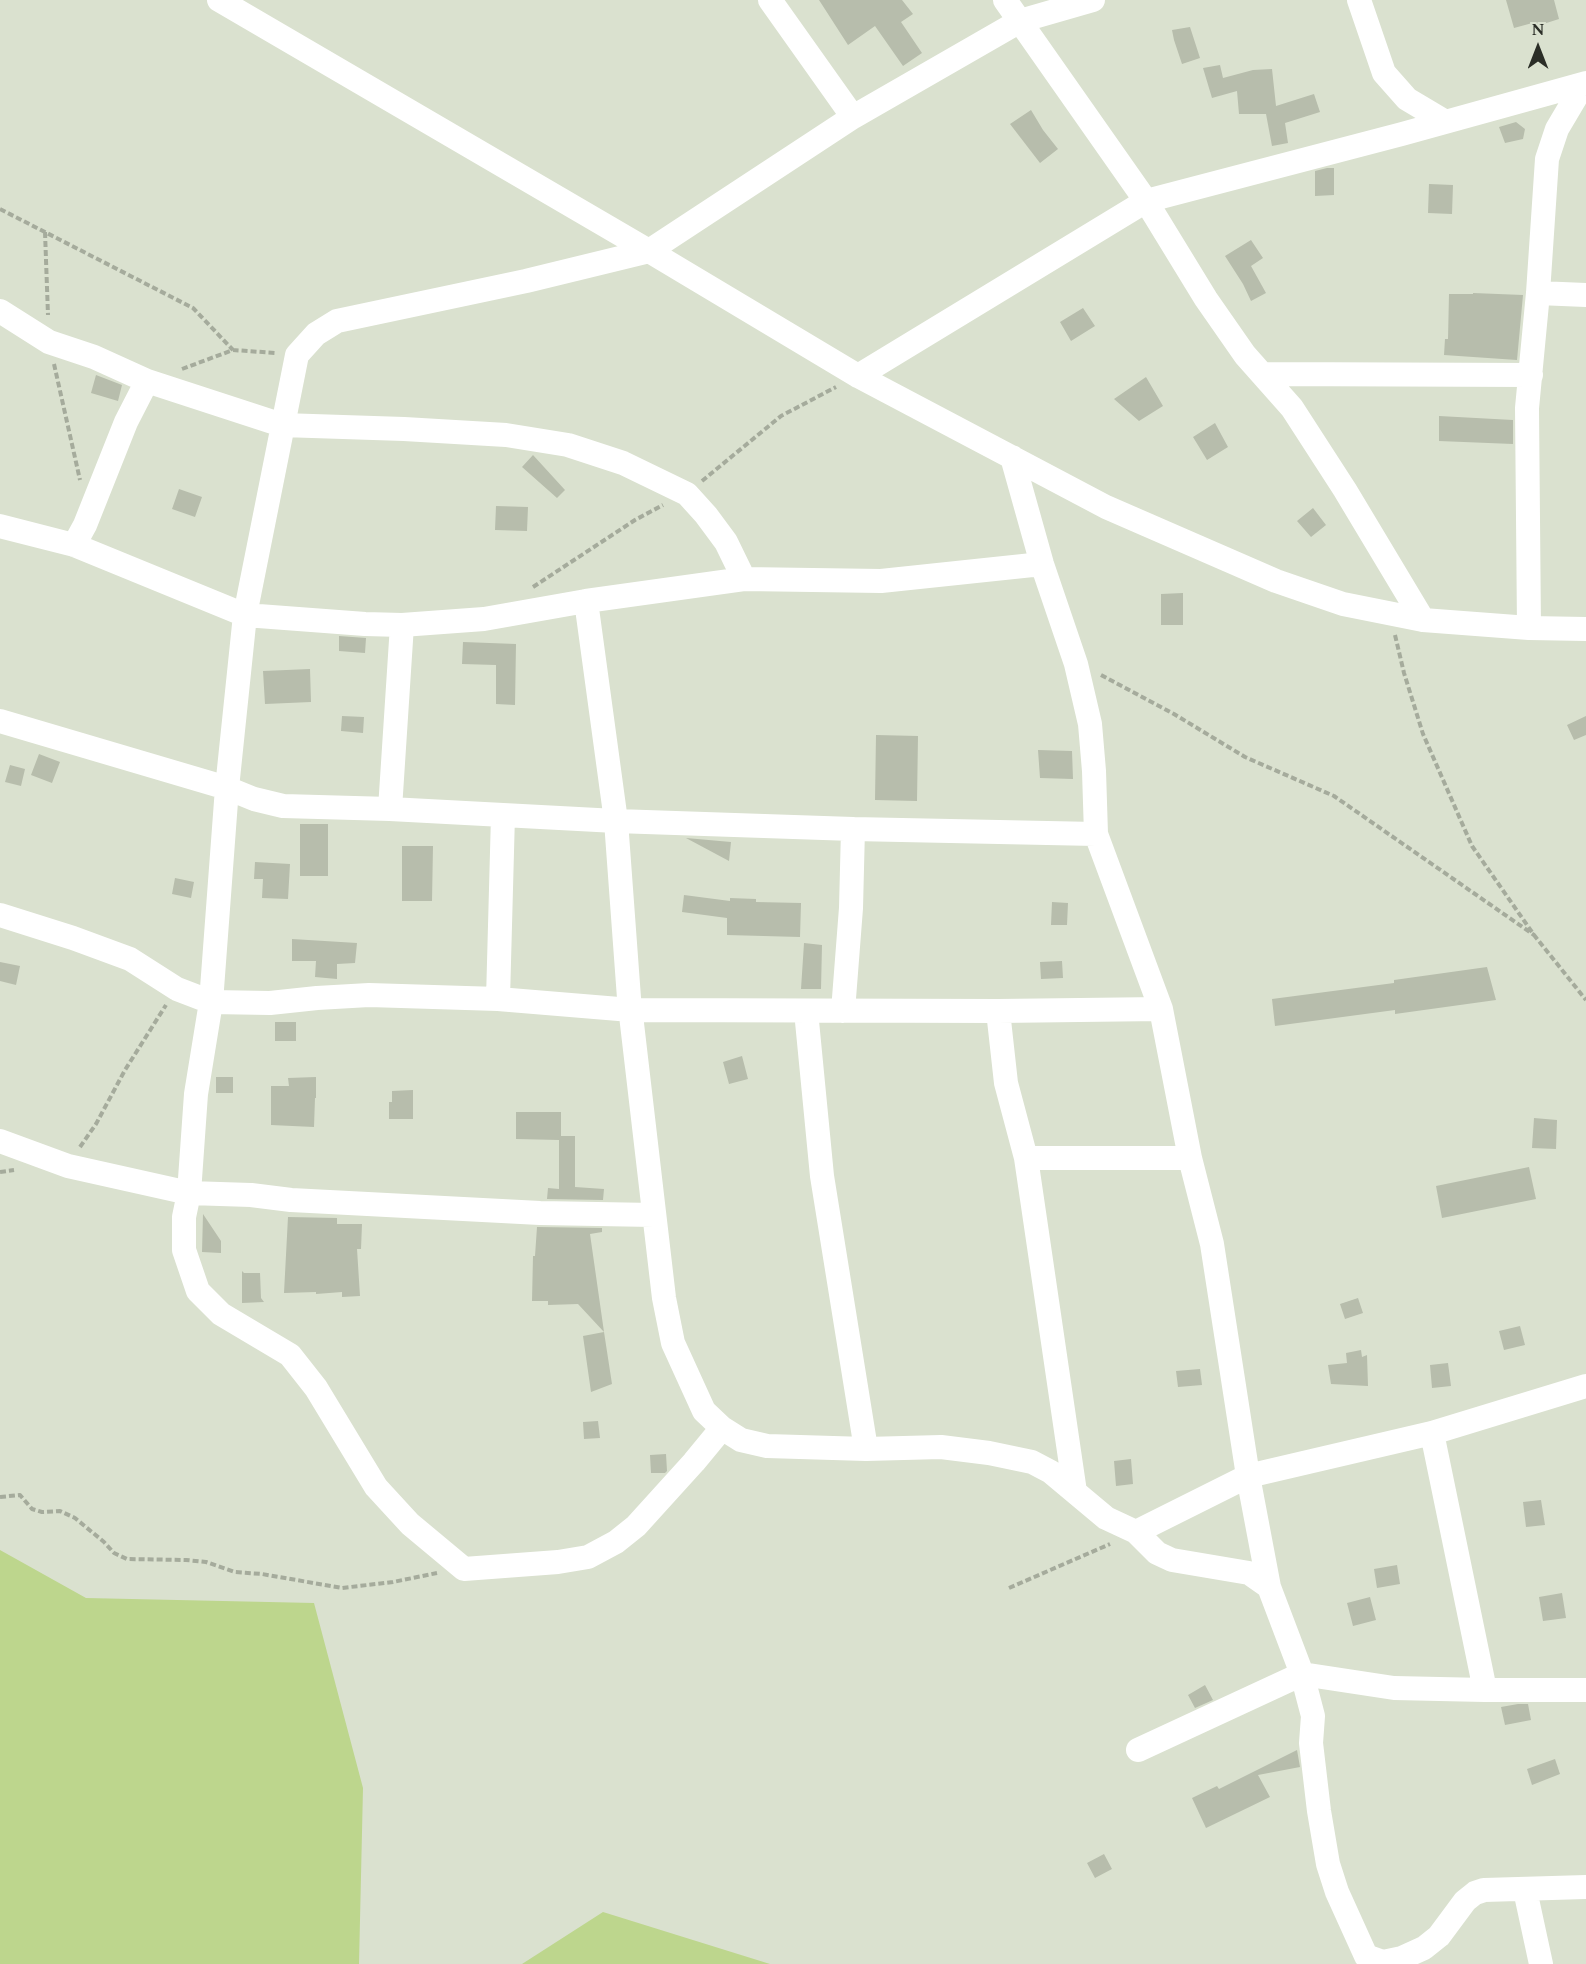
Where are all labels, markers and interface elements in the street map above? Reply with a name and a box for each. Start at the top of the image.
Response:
north arrow [1508,18,1568,78]
text: N [1531,18,1545,42]

